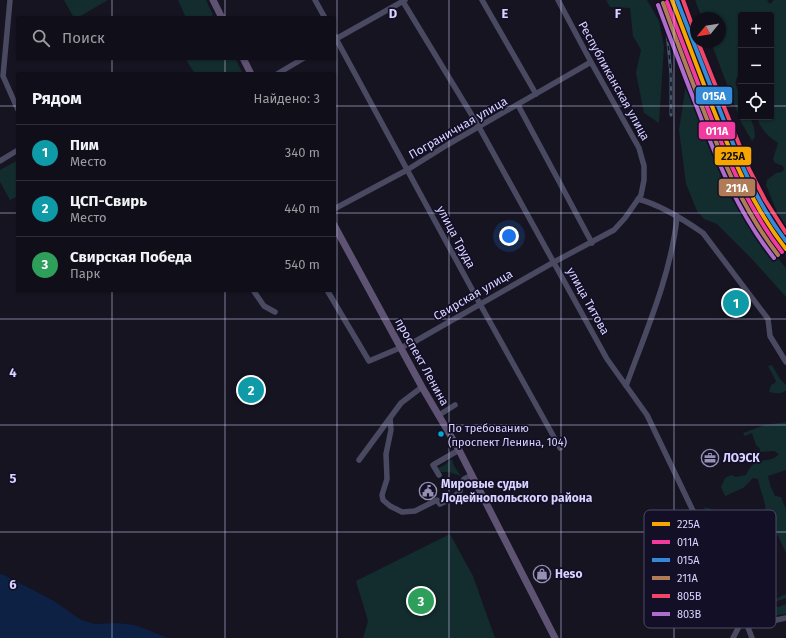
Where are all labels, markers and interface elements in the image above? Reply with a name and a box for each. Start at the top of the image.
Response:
text: D [389,6,398,21]
text: E [502,6,509,21]
text: F [615,6,622,21]
north arrow [690,12,726,48]
map controls [738,12,774,120]
button: + [738,12,774,48]
search box [16,16,336,60]
street label: Республиканская улица [575,19,653,143]
icon: search [30,27,52,49]
text: Поиск [62,29,105,47]
button: − [738,48,774,84]
button: locate [738,84,774,120]
line badge: 015А [695,86,733,105]
text: Рядом [32,88,82,109]
text: 015А [702,90,726,103]
text: Найдено: 3 [254,91,320,106]
street label: Пограничная улица [406,94,510,162]
line badge: 011А [698,121,736,140]
text: 011А [706,125,729,138]
text: Пим [70,136,99,154]
text: 1 [42,145,48,160]
text: 340 m [285,145,320,160]
line badge: 225А [714,146,752,166]
text: 225А [721,150,745,163]
text: Место [70,154,107,169]
line badge: 211А [718,178,756,197]
text: 211А [726,182,748,195]
text: ЦСП-Свирь [70,192,147,210]
text: 2 [42,201,48,216]
text: 440 m [284,201,320,216]
street label: улица Труда [434,203,478,271]
text: Место [70,210,107,225]
your location [499,226,519,246]
text: Свирская Победа [70,248,192,266]
text: 3 [42,257,48,272]
text: 540 m [285,257,320,272]
street label: улица Титова [564,265,612,337]
text: Парк [70,266,100,281]
street label: Свирская улица [431,267,515,323]
pin: 1 [723,288,749,318]
street label: проспект Ленина [392,316,452,408]
text: 4 [9,365,17,380]
pin: 2 [238,375,264,405]
place label: По требованию (проспект Ленина, 104) [448,422,568,449]
marker: По требованию (проспект Ленина, 104) [436,429,446,439]
office icon: ЛОЭСК [700,448,720,468]
place label: ЛОЭСК [723,451,760,465]
text: 5 [10,471,17,486]
place label: Мировые судьи Лодейнопольского района [441,477,593,505]
public building icon: Мировые судьи Лодейнопольского района [418,481,438,501]
legend [644,510,776,628]
text: 225А [677,518,700,531]
text: 011А [677,536,699,549]
text: 015А [677,554,700,567]
shop icon: Heso [532,564,552,584]
place label: Heso [555,567,582,581]
text: 211А [677,572,699,585]
text: 6 [9,577,17,592]
pin: 3 [408,586,434,616]
text: 805В [677,590,702,603]
text: 803В [677,608,702,621]

